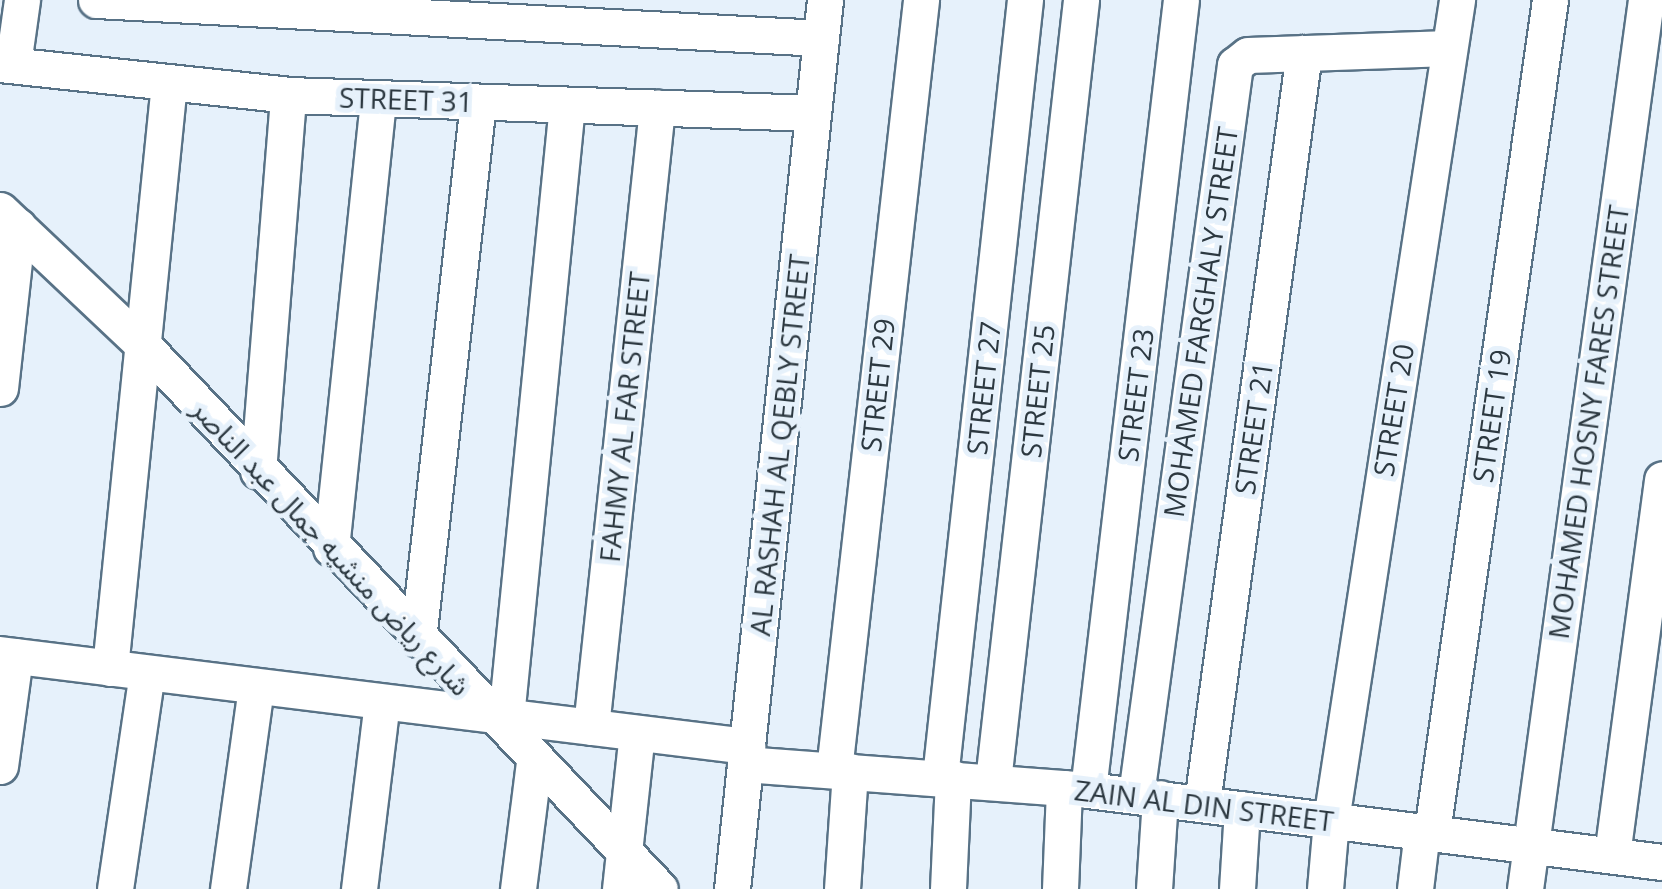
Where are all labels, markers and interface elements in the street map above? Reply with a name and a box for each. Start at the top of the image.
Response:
street label: STREET 31 [339,80,473,118]
street label: MOHAMED FARGHALY STREET [1156,125,1244,519]
street label: MOHAMED HOSNY FARES STREET [1541,203,1635,641]
street label: AL RASHAH AL QEBLY STREET [742,253,816,637]
street label: FAHMY AL FAR STREET [592,270,656,564]
street label: STREET 29 [853,317,901,453]
street label: STREET 27 [959,320,1007,456]
street label: STREET 25 [1013,323,1061,459]
street label: STREET 23 [1110,327,1160,463]
street label: STREET 20 [1366,341,1420,479]
street label: STREET 19 [1465,347,1517,485]
street label: STREET 21 [1227,359,1279,497]
street label: شارع رياض منشيه جمال عبد الناصر [186,392,478,702]
street label: ZAIN AL DIN STREET [1073,772,1335,838]

